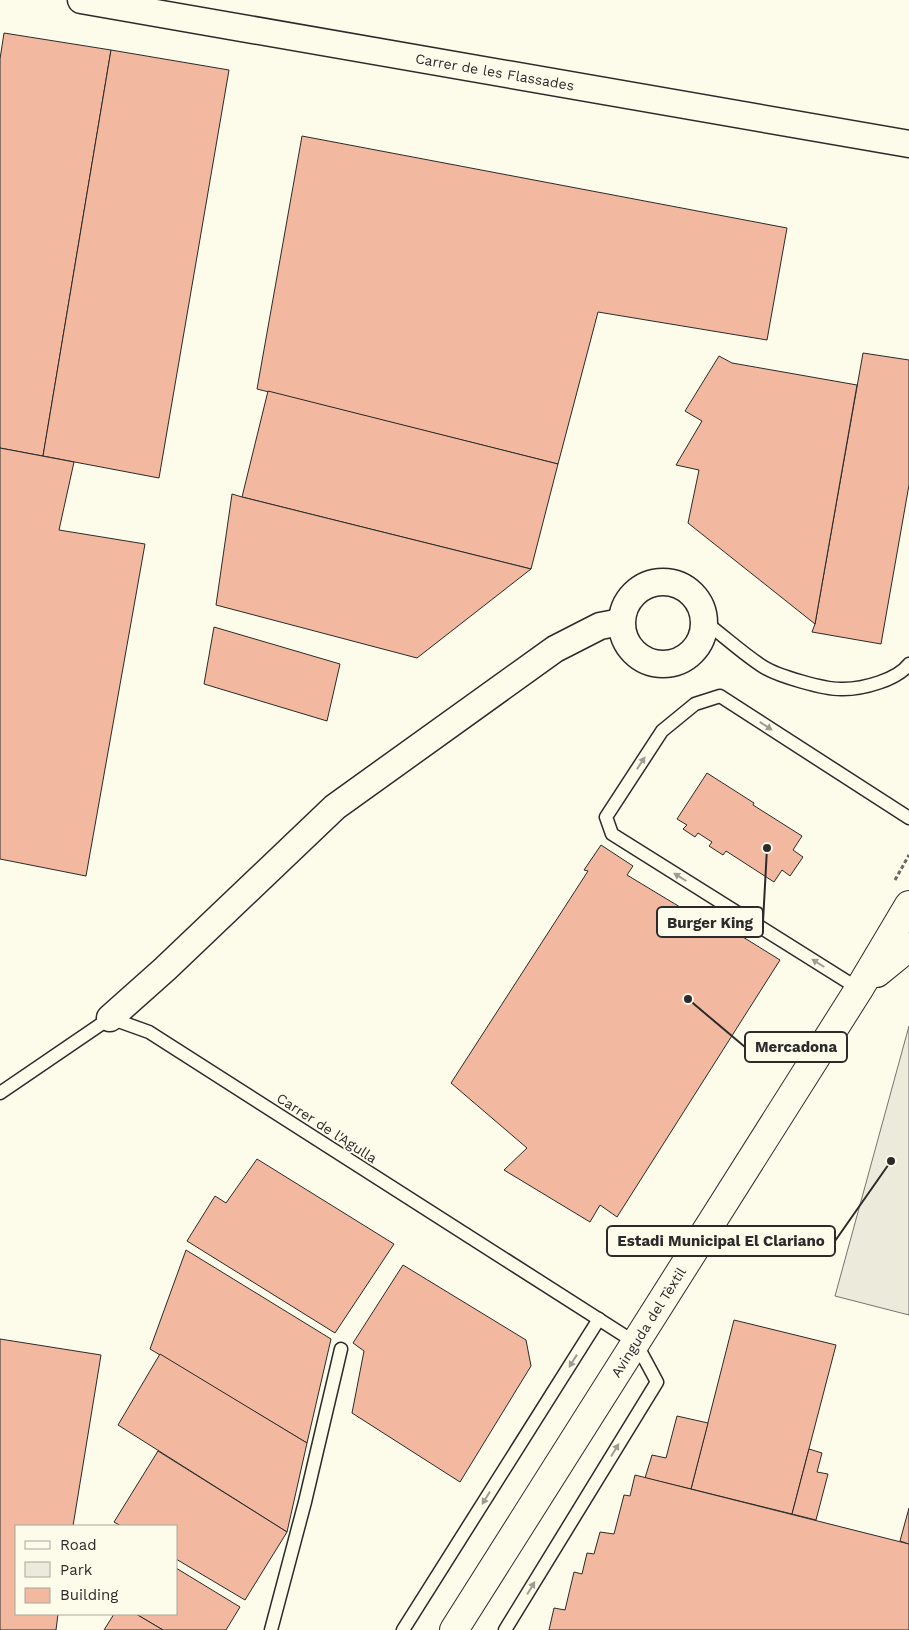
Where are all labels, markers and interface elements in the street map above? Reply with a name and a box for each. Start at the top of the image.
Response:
street label: Carrer de les Flassades [414,50,575,94]
one-way arrow [760,721,773,730]
one-way arrow [636,757,646,770]
one-way arrow [674,872,687,881]
callout: Burger King [657,907,763,937]
text: Burger King [667,914,754,932]
one-way arrow [811,959,825,968]
callout: Mercadona [745,1032,847,1062]
text: Mercadona [755,1038,837,1056]
street label: Carrer de l'Agulla [274,1090,380,1166]
callout: Estadi Municipal El Clariano [607,1226,835,1256]
text: Estadi Municipal El Clariano [617,1232,825,1250]
street label: Avinguda del Tèxtil [608,1264,689,1380]
one-way arrow [568,1354,577,1367]
one-way arrow [611,1443,620,1456]
one-way arrow [482,1492,491,1505]
legend [15,1525,178,1615]
text: Road [60,1536,97,1554]
text: Park [60,1561,93,1579]
one-way arrow [526,1582,535,1595]
text: Building [60,1586,118,1604]

